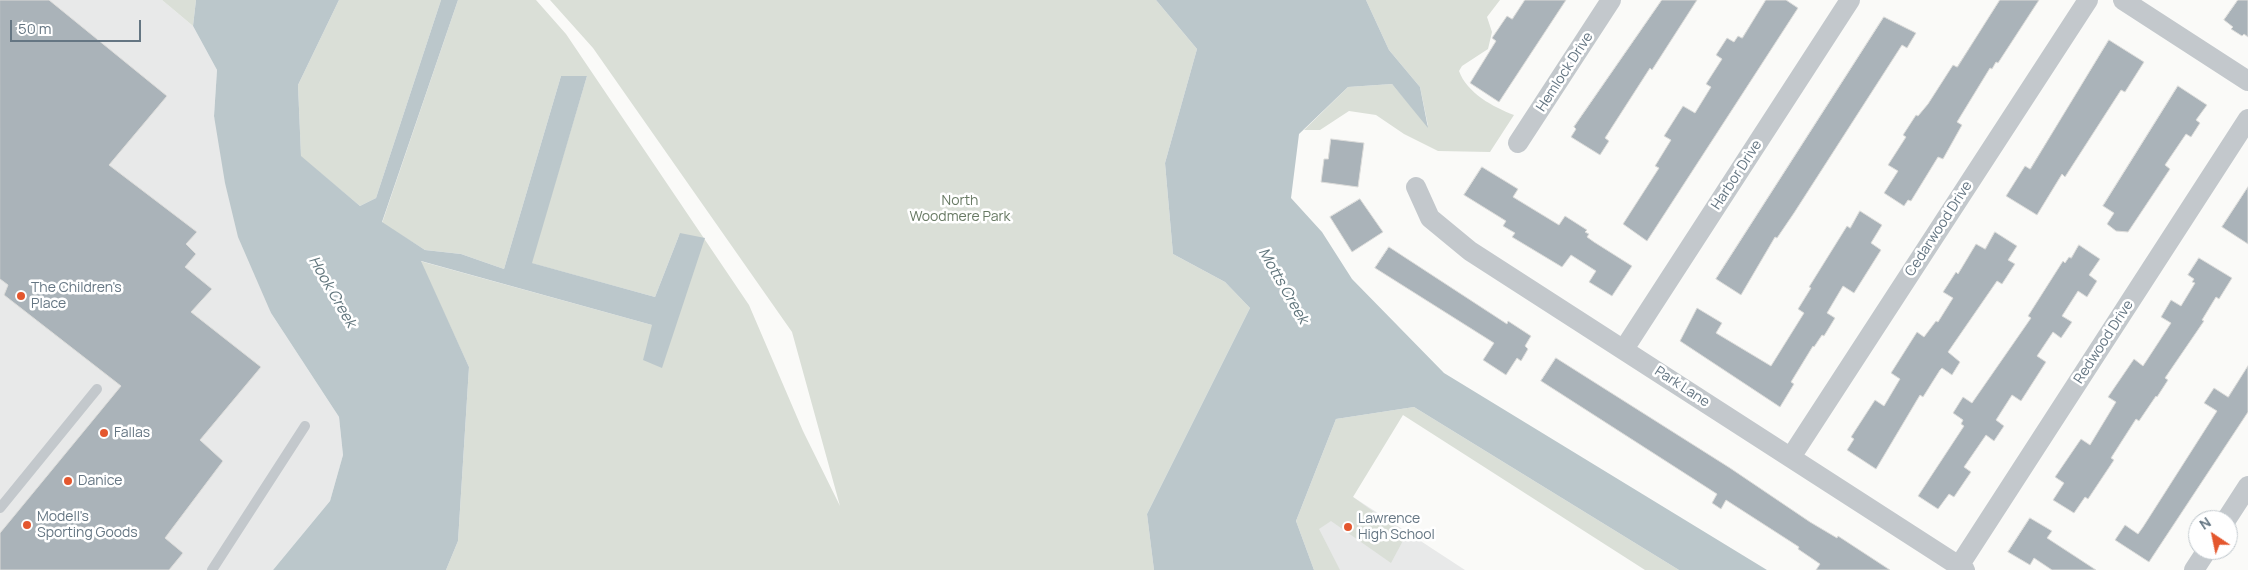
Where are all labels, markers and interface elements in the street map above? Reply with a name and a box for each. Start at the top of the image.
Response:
scale bar [12,10,144,42]
text: 50 m [18,18,52,39]
street label: Hemlock Drive [1533,29,1597,115]
street label: Harbor Drive [1708,137,1766,213]
street label: Cedarwood Drive [1902,178,1976,280]
park label: North Woodmere Park [910,193,1010,226]
water label: Motts Creek [1254,245,1312,327]
water label: Hook Creek [304,253,360,331]
place label: The Children's Place [31,280,122,312]
marker: The Children's Place [15,290,27,302]
street label: Redwood Drive [2071,297,2137,387]
street label: Park Lane [1651,363,1713,411]
place label: Fallas [114,425,150,441]
marker: Fallas [98,427,110,439]
place label: Danice [78,473,122,489]
marker: Danice [62,475,74,487]
place label: Modell's Sporting Goods [37,509,138,542]
north arrow [2188,510,2238,560]
place label: Lawrence High School [1358,511,1435,544]
text: N [2195,512,2214,534]
marker: Modell's Sporting Goods [21,519,33,531]
marker: Lawrence High School [1342,521,1354,533]

